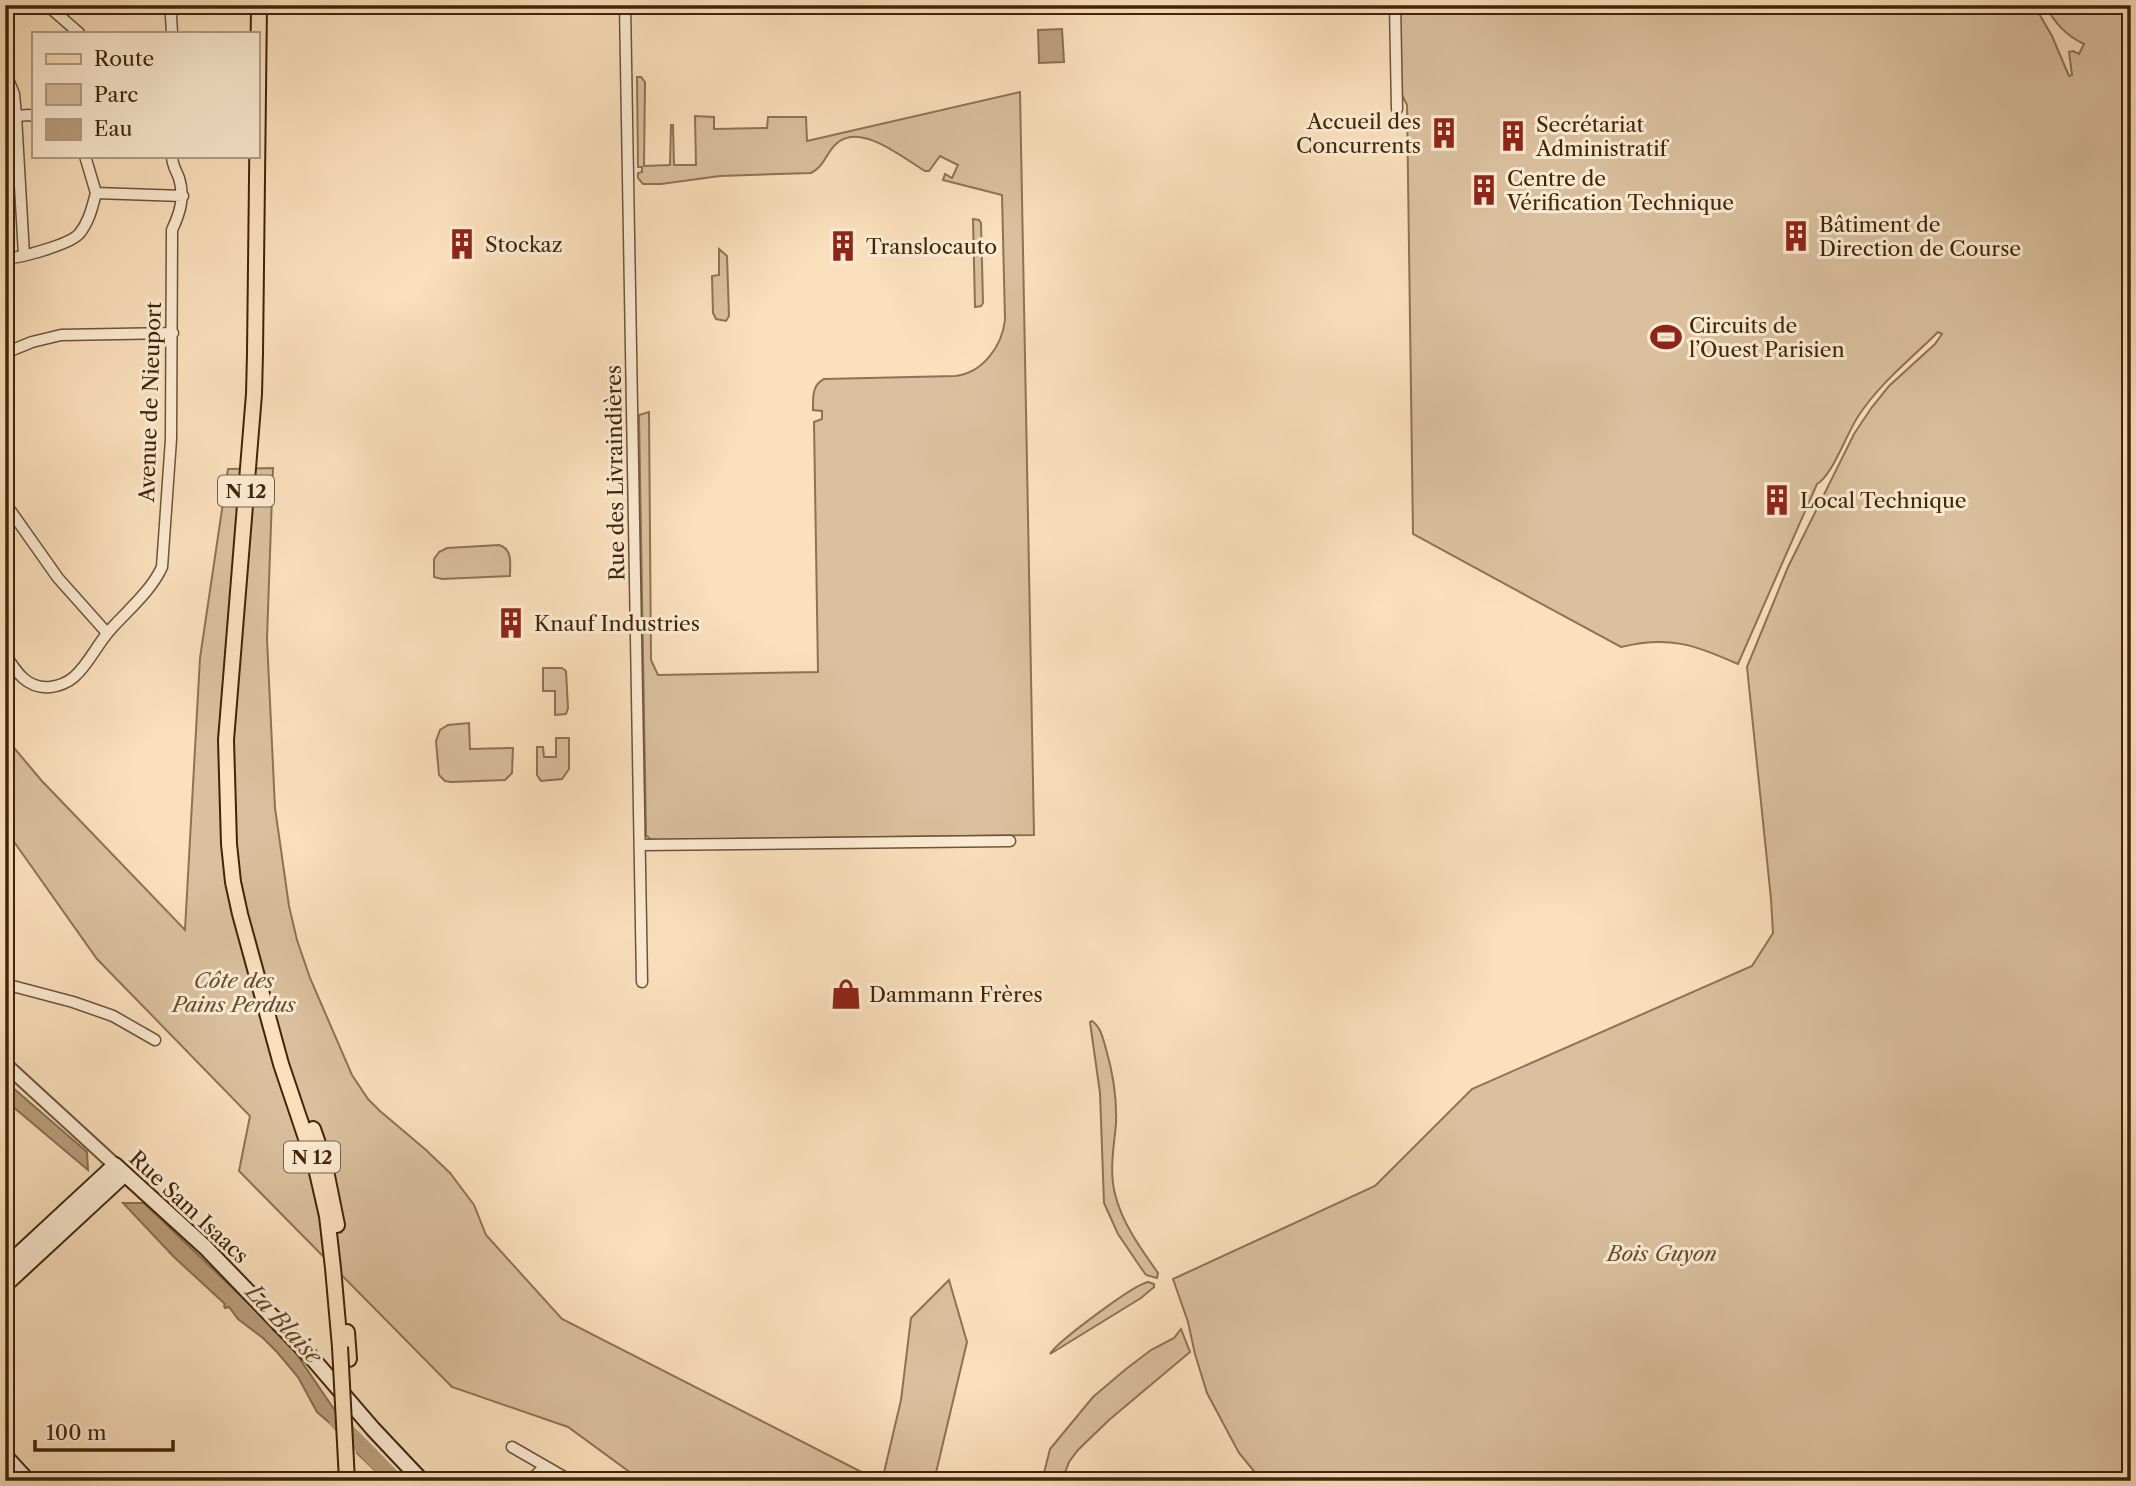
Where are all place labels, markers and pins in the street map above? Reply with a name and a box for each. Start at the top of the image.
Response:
place label: Accueil des Concurrents [1296,109,1421,158]
place label: Secrétariat Administratif [1535,112,1670,161]
building icon: Accueil des Concurrents [1427,116,1461,150]
building icon: Secrétariat Administratif [1496,119,1530,153]
place label: Centre de Vérification Technique [1506,166,1734,215]
building icon: Centre de Vérification Technique [1467,173,1501,207]
place label: Bâtiment de Direction de Course [1819,212,2021,261]
building icon: Bâtiment de Direction de Course [1779,219,1813,253]
building icon: Stockaz [445,227,479,261]
building icon: Translocauto [826,229,860,263]
place label: Stockaz [485,232,563,257]
place label: Translocauto [866,234,997,259]
place label: Circuits de l’Ouest Parisien [1689,313,1845,362]
sports icon: Circuits de l’Ouest Parisien [1649,320,1683,354]
building icon: Local Technique [1760,483,1794,517]
place label: Local Technique [1800,488,1967,513]
building icon: Knauf Industries [494,606,528,640]
place label: Knauf Industries [534,611,700,636]
shop icon: Dammann Frères [829,977,863,1011]
place label: Dammann Frères [869,982,1043,1007]

